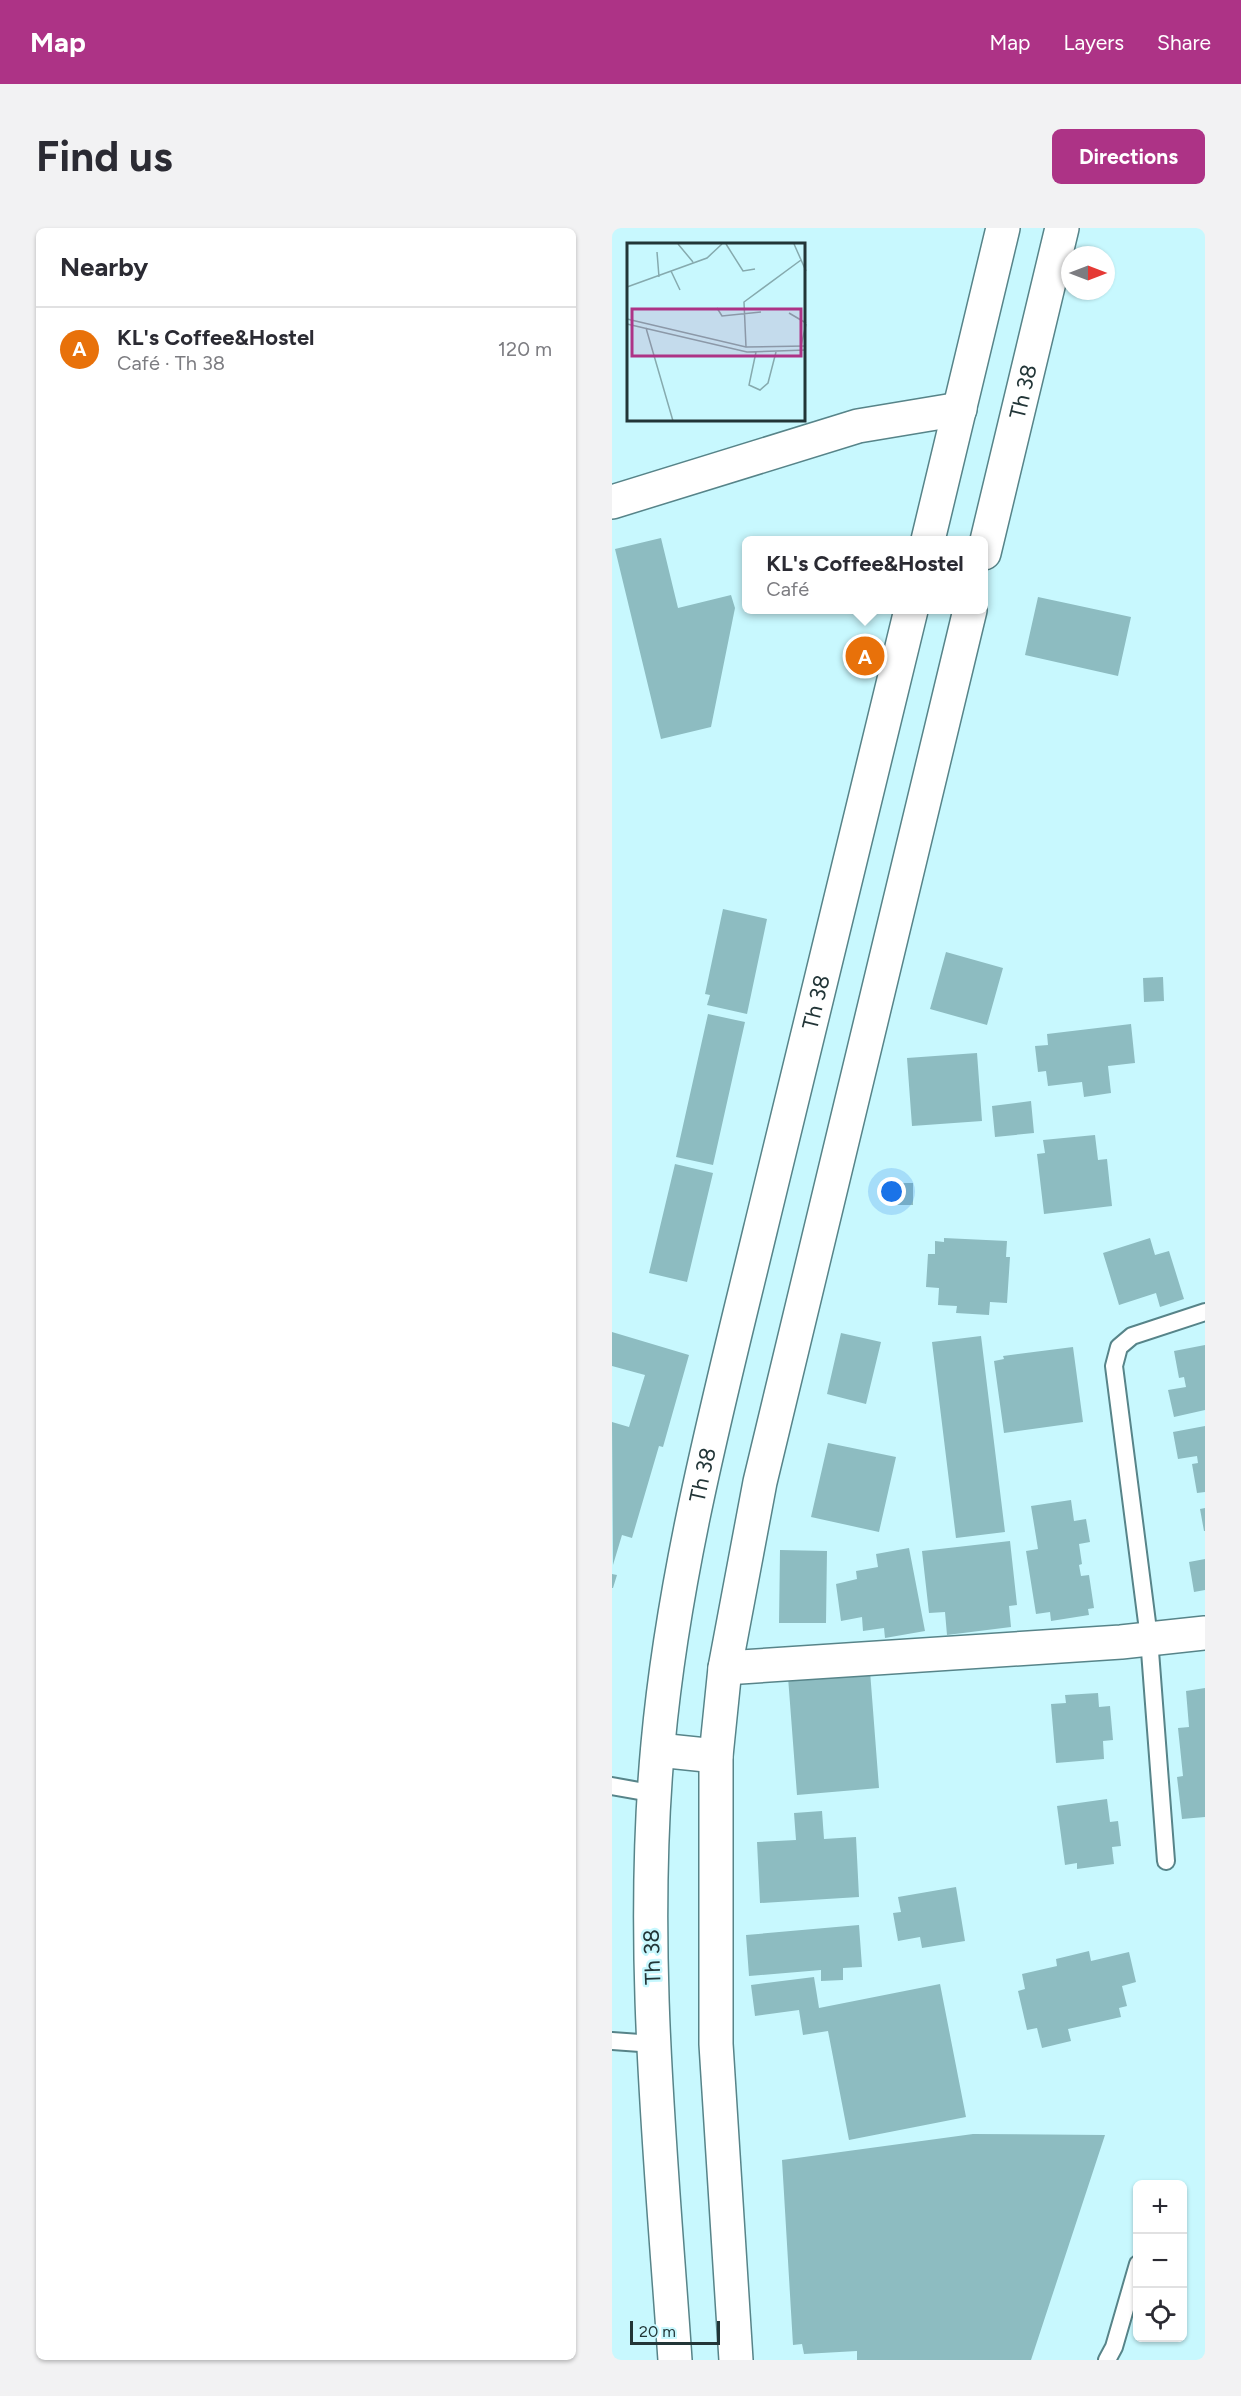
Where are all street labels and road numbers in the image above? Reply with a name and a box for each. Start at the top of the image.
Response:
street label: Th 38 [1003,362,1042,422]
street label: Th 38 [796,972,835,1032]
street label: Th 38 [683,1445,721,1505]
street label: Th 38 [638,1929,666,1985]

